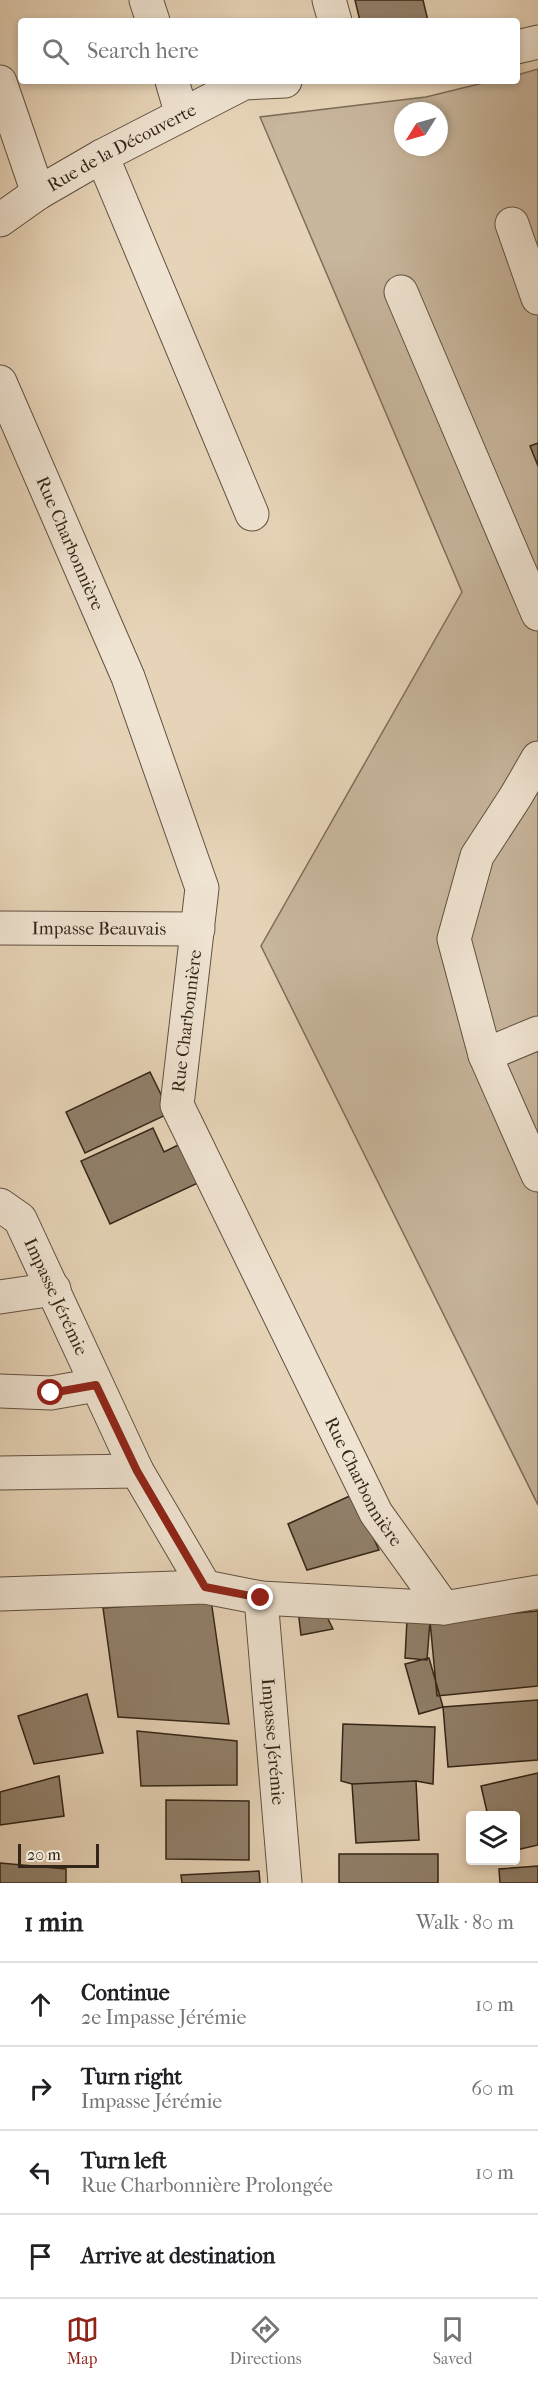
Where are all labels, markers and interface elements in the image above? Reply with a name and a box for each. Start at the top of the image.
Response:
search box [18,18,520,84]
icon: search [39,35,72,68]
text: Search here [87,38,199,64]
street label: Rue de la Découverte [44,99,200,196]
north arrow [394,102,448,156]
street label: Rue Charbonnière [32,473,108,614]
street label: Impasse Beauvais [32,918,167,939]
street label: Rue Charbonnière [168,948,206,1094]
street label: Impasse Jérémie [20,1235,92,1359]
route start [37,1379,63,1405]
street label: Rue Charbonnière [320,1414,407,1550]
route end [247,1584,273,1610]
street label: Impasse Jérémie [257,1677,289,1806]
map controls [466,1811,520,1865]
button: layers [466,1811,520,1865]
scale bar [18,1841,99,1868]
text: 20 m [27,1845,61,1864]
text: 1 min [24,1907,83,1938]
text: Walk · 80 m [416,1911,514,1934]
text: Continue [81,1980,170,2006]
icon: ahead [24,1988,57,2021]
text: 10 m [475,1993,514,2016]
text: 2e Impasse Jérémie [81,2006,247,2029]
text: Turn right [81,2064,182,2090]
icon: right [24,2072,57,2105]
text: 60 m [471,2077,514,2100]
text: Impasse Jérémie [81,2090,222,2113]
text: Turn left [81,2148,167,2174]
icon: left [24,2156,57,2189]
text: 10 m [475,2161,514,2184]
text: Rue Charbonnière Prolongée [81,2174,333,2197]
icon: arrive [24,2240,57,2273]
text: Arrive at destination [81,2243,275,2269]
tab: Map [66,2313,99,2368]
tab: Directions [230,2313,302,2368]
tab: Saved [433,2313,472,2368]

